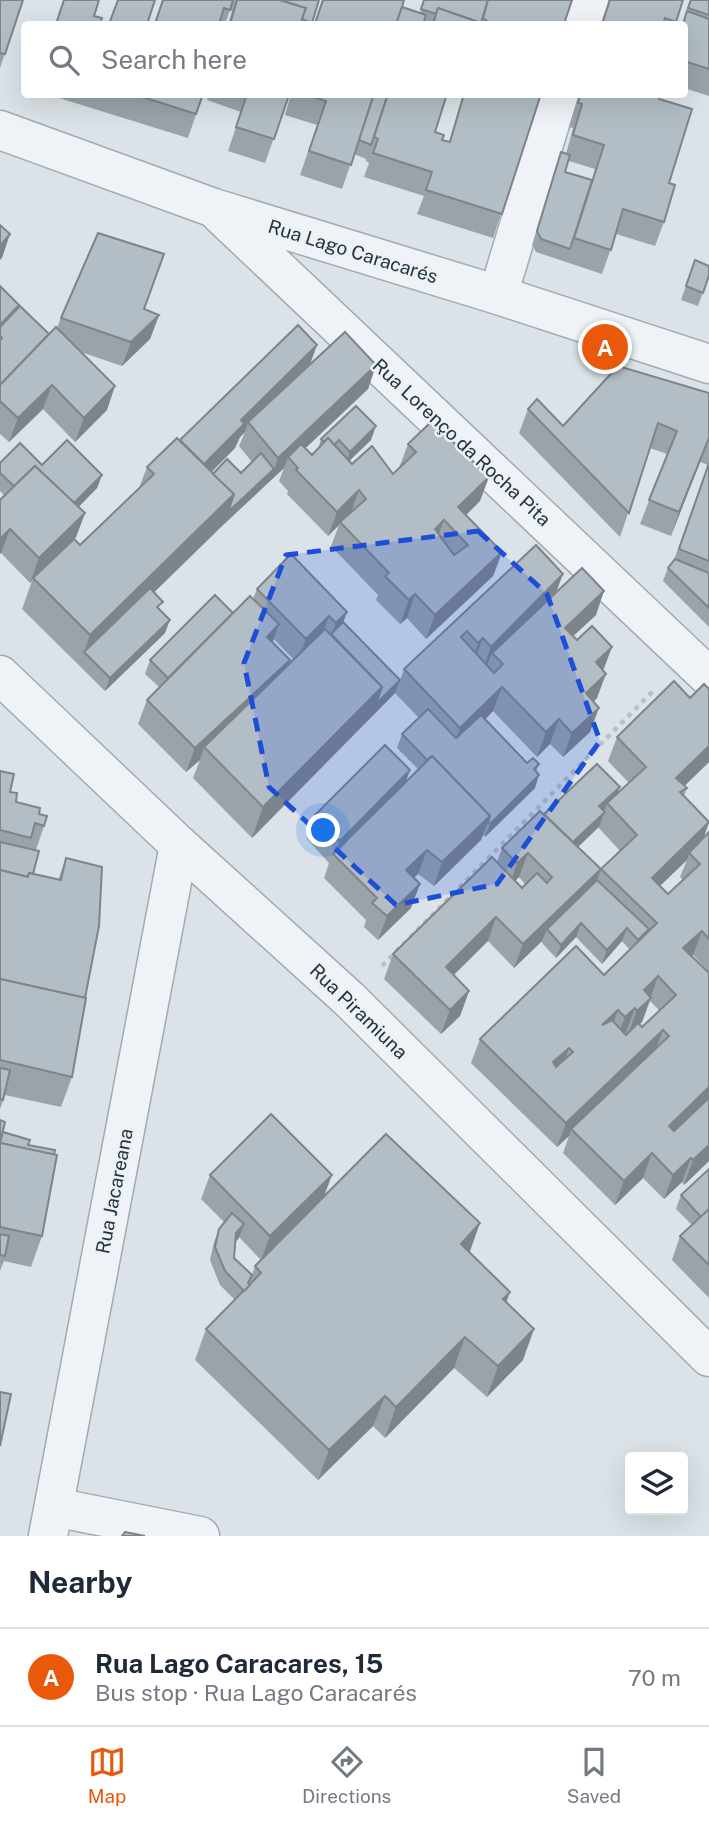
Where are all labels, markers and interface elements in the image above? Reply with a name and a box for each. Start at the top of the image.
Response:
search box [21,21,688,98]
icon: search [45,41,83,79]
text: Search here [101,44,247,75]
street label: Rua Lago Caracarés [266,215,440,287]
pin: A [582,321,628,373]
street label: Rua Lorenço da Rocha Pita [369,354,555,530]
your location [306,813,340,847]
street label: Rua Piramiuna [306,959,412,1063]
street label: Rua Jacareana [91,1126,137,1256]
map controls [625,1452,688,1515]
button: layers [625,1452,688,1515]
text: Nearby [28,1564,132,1600]
text: Rua Lago Caracares, 15 [95,1648,383,1679]
text: A [43,1664,59,1691]
text: 70 m [628,1664,681,1691]
text: Bus stop · Rua Lago Caracarés [95,1679,417,1706]
tab: Map [88,1743,126,1807]
tab: Directions [302,1743,391,1807]
tab: Saved [567,1743,621,1807]

